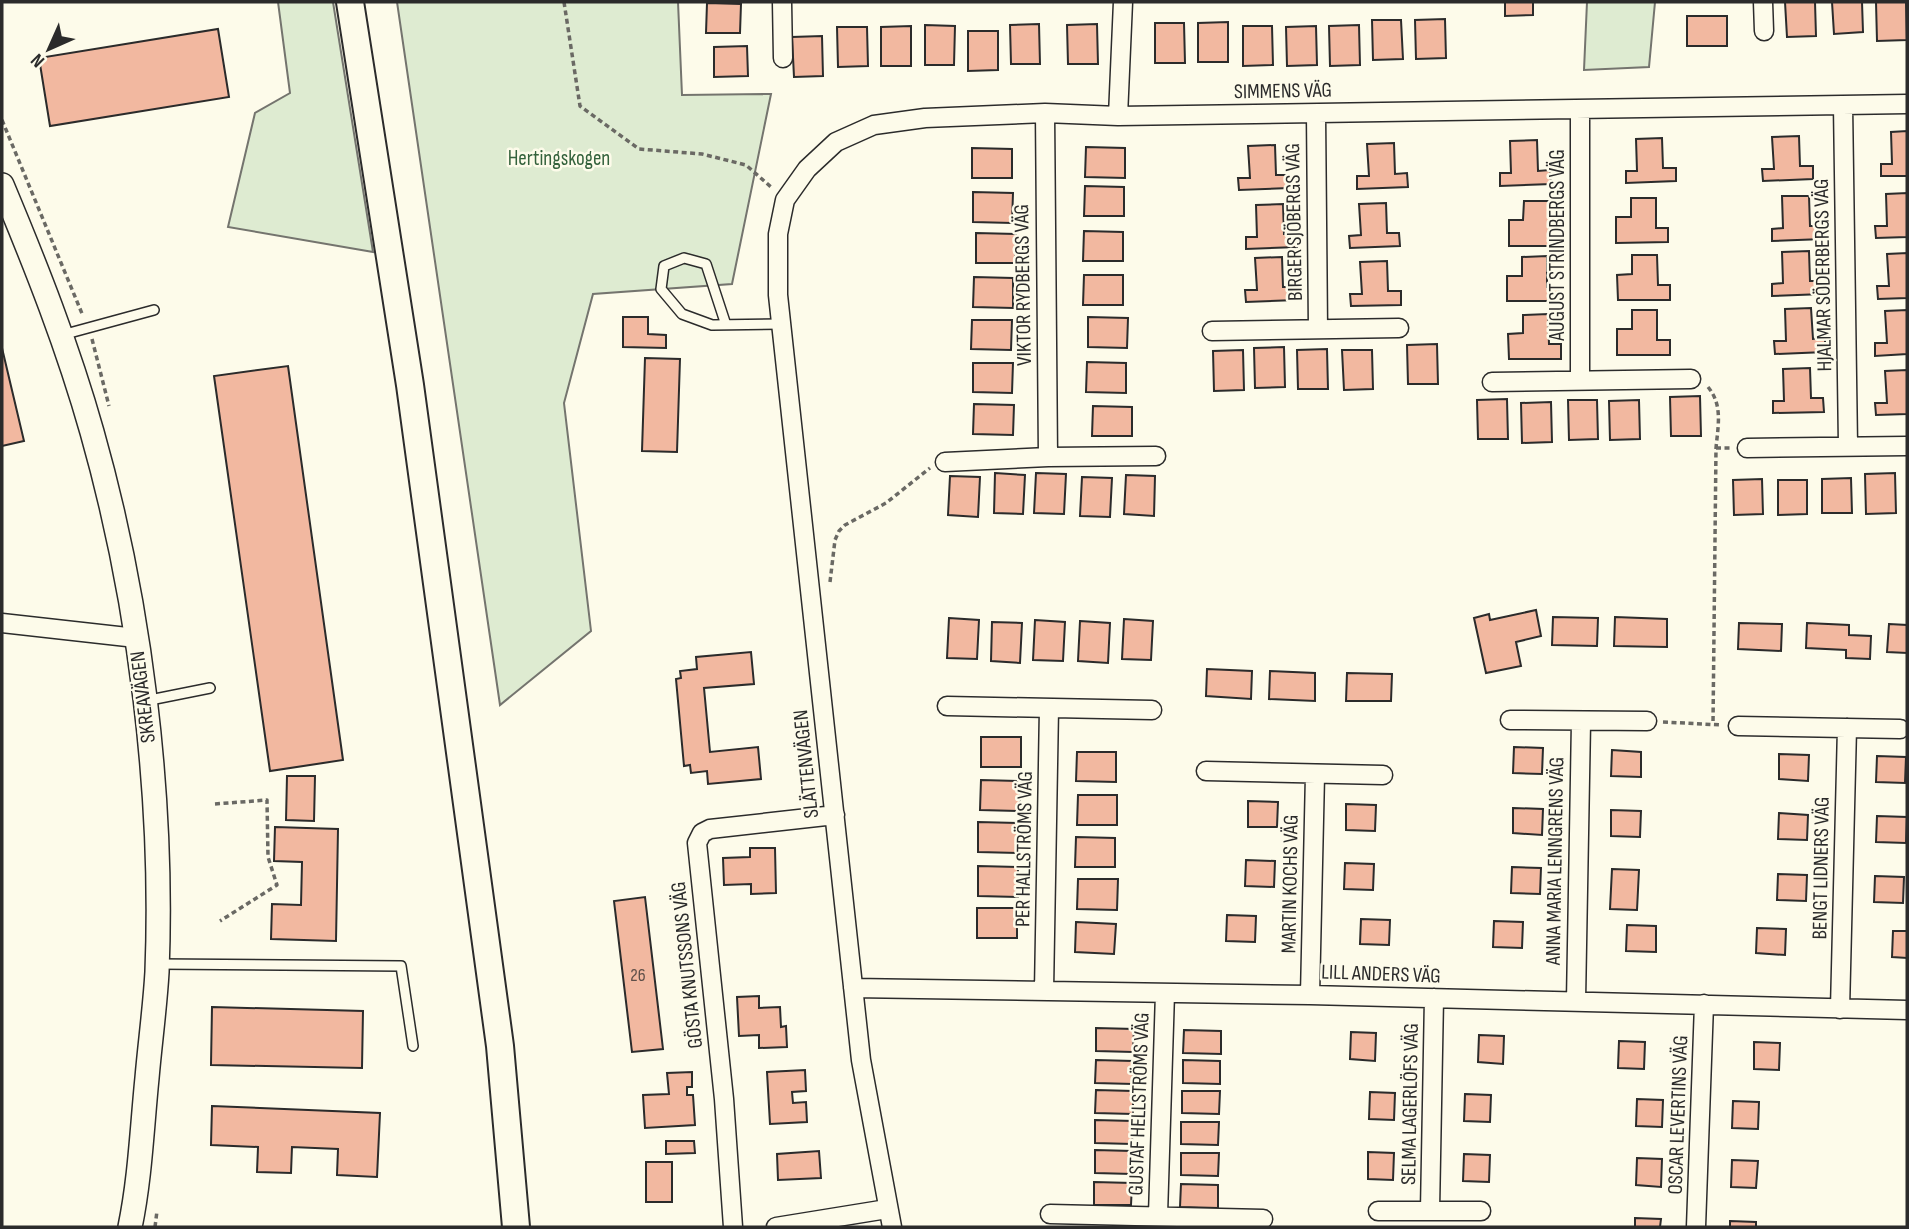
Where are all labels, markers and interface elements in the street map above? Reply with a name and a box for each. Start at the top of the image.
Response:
north arrow [14,14,84,84]
text: N [26,48,50,72]
street label: SIMMENS VÄG [1234,78,1332,104]
street label: BIRGER SJÖBERGS VÄG [1280,143,1308,301]
park label: Hertingskogen [508,146,610,171]
street label: AUGUST STRINDBERGS VÄG [1545,149,1570,342]
street label: HJALMAR SÖDERBERGS VÄG [1809,178,1837,372]
street label: VIKTOR RYDBERGS VÄG [1009,204,1037,366]
street label: SKREAVÄGEN [125,650,161,744]
street label: SLÄTTENVÄGEN [788,708,824,820]
street label: ANNA MARIA LENNGRENS VÄG [1541,757,1569,966]
street label: PER HALLSTRÖMS VÄG [1010,771,1038,927]
street label: BENGT LIDNERS VÄG [1807,796,1835,940]
street label: MARTIN KOCHS VÄG [1276,814,1304,954]
street label: GÖSTA KNUTSSONS VÄG [666,880,708,1050]
street label: LILL ANDERS VÄG [1321,959,1441,989]
house number: 26 [630,965,646,986]
street label: GUSTAF HELLSTRÖMS VÄG [1123,1012,1155,1196]
street label: SELMA LAGERLÖFS VÄG [1396,1023,1424,1185]
street label: OSCAR LEVERTINS VÄG [1663,1035,1693,1195]

